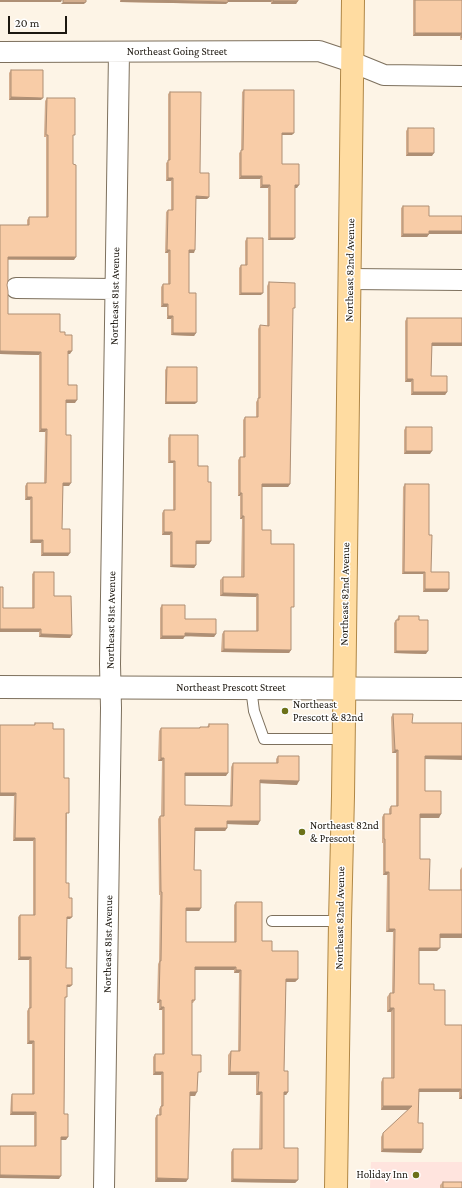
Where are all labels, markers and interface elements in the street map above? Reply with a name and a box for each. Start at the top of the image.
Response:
scale bar [10,8,69,34]
text: 20 m [15,16,39,30]
street label: Northeast Going Street [127,45,227,59]
street label: Northeast 82nd Avenue [342,218,358,322]
street label: Northeast 81st Avenue [108,247,122,345]
street label: Northeast 82nd Avenue [337,542,353,646]
street label: Northeast 81st Avenue [104,571,118,669]
street label: Northeast Prescott Street [176,681,286,695]
place label: Northeast Prescott & 82nd [293,698,363,724]
marker: Northeast Prescott & 82nd [280,706,290,716]
place label: Northeast 82nd & Prescott [310,819,379,845]
marker: Northeast 82nd & Prescott [297,827,307,837]
street label: Northeast 82nd Avenue [332,866,348,970]
street label: Northeast 81st Avenue [101,895,115,993]
place label: Holiday Inn [356,1168,408,1182]
marker: Holiday Inn [411,1170,421,1180]

